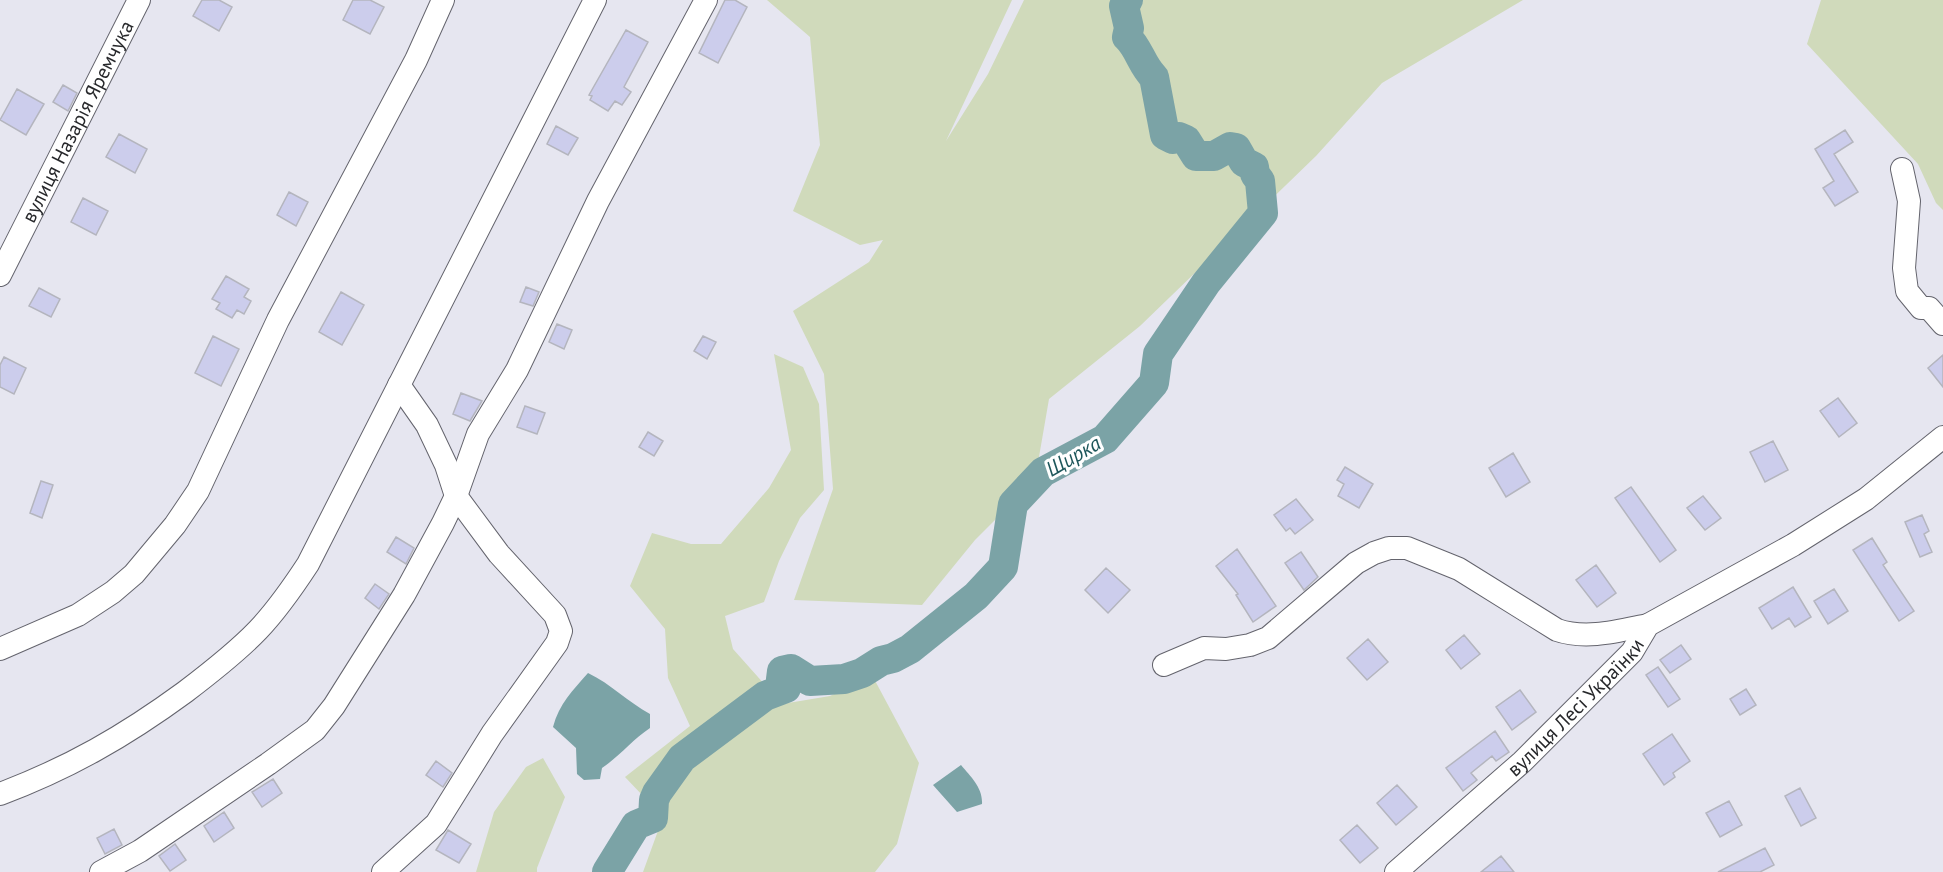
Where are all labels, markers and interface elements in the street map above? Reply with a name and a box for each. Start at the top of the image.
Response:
street label: вулиця Назарія Яремчука [16,16,139,227]
water label: Щирка [1041,429,1106,482]
street label: вулиця Лесі Українки [1502,634,1650,782]

